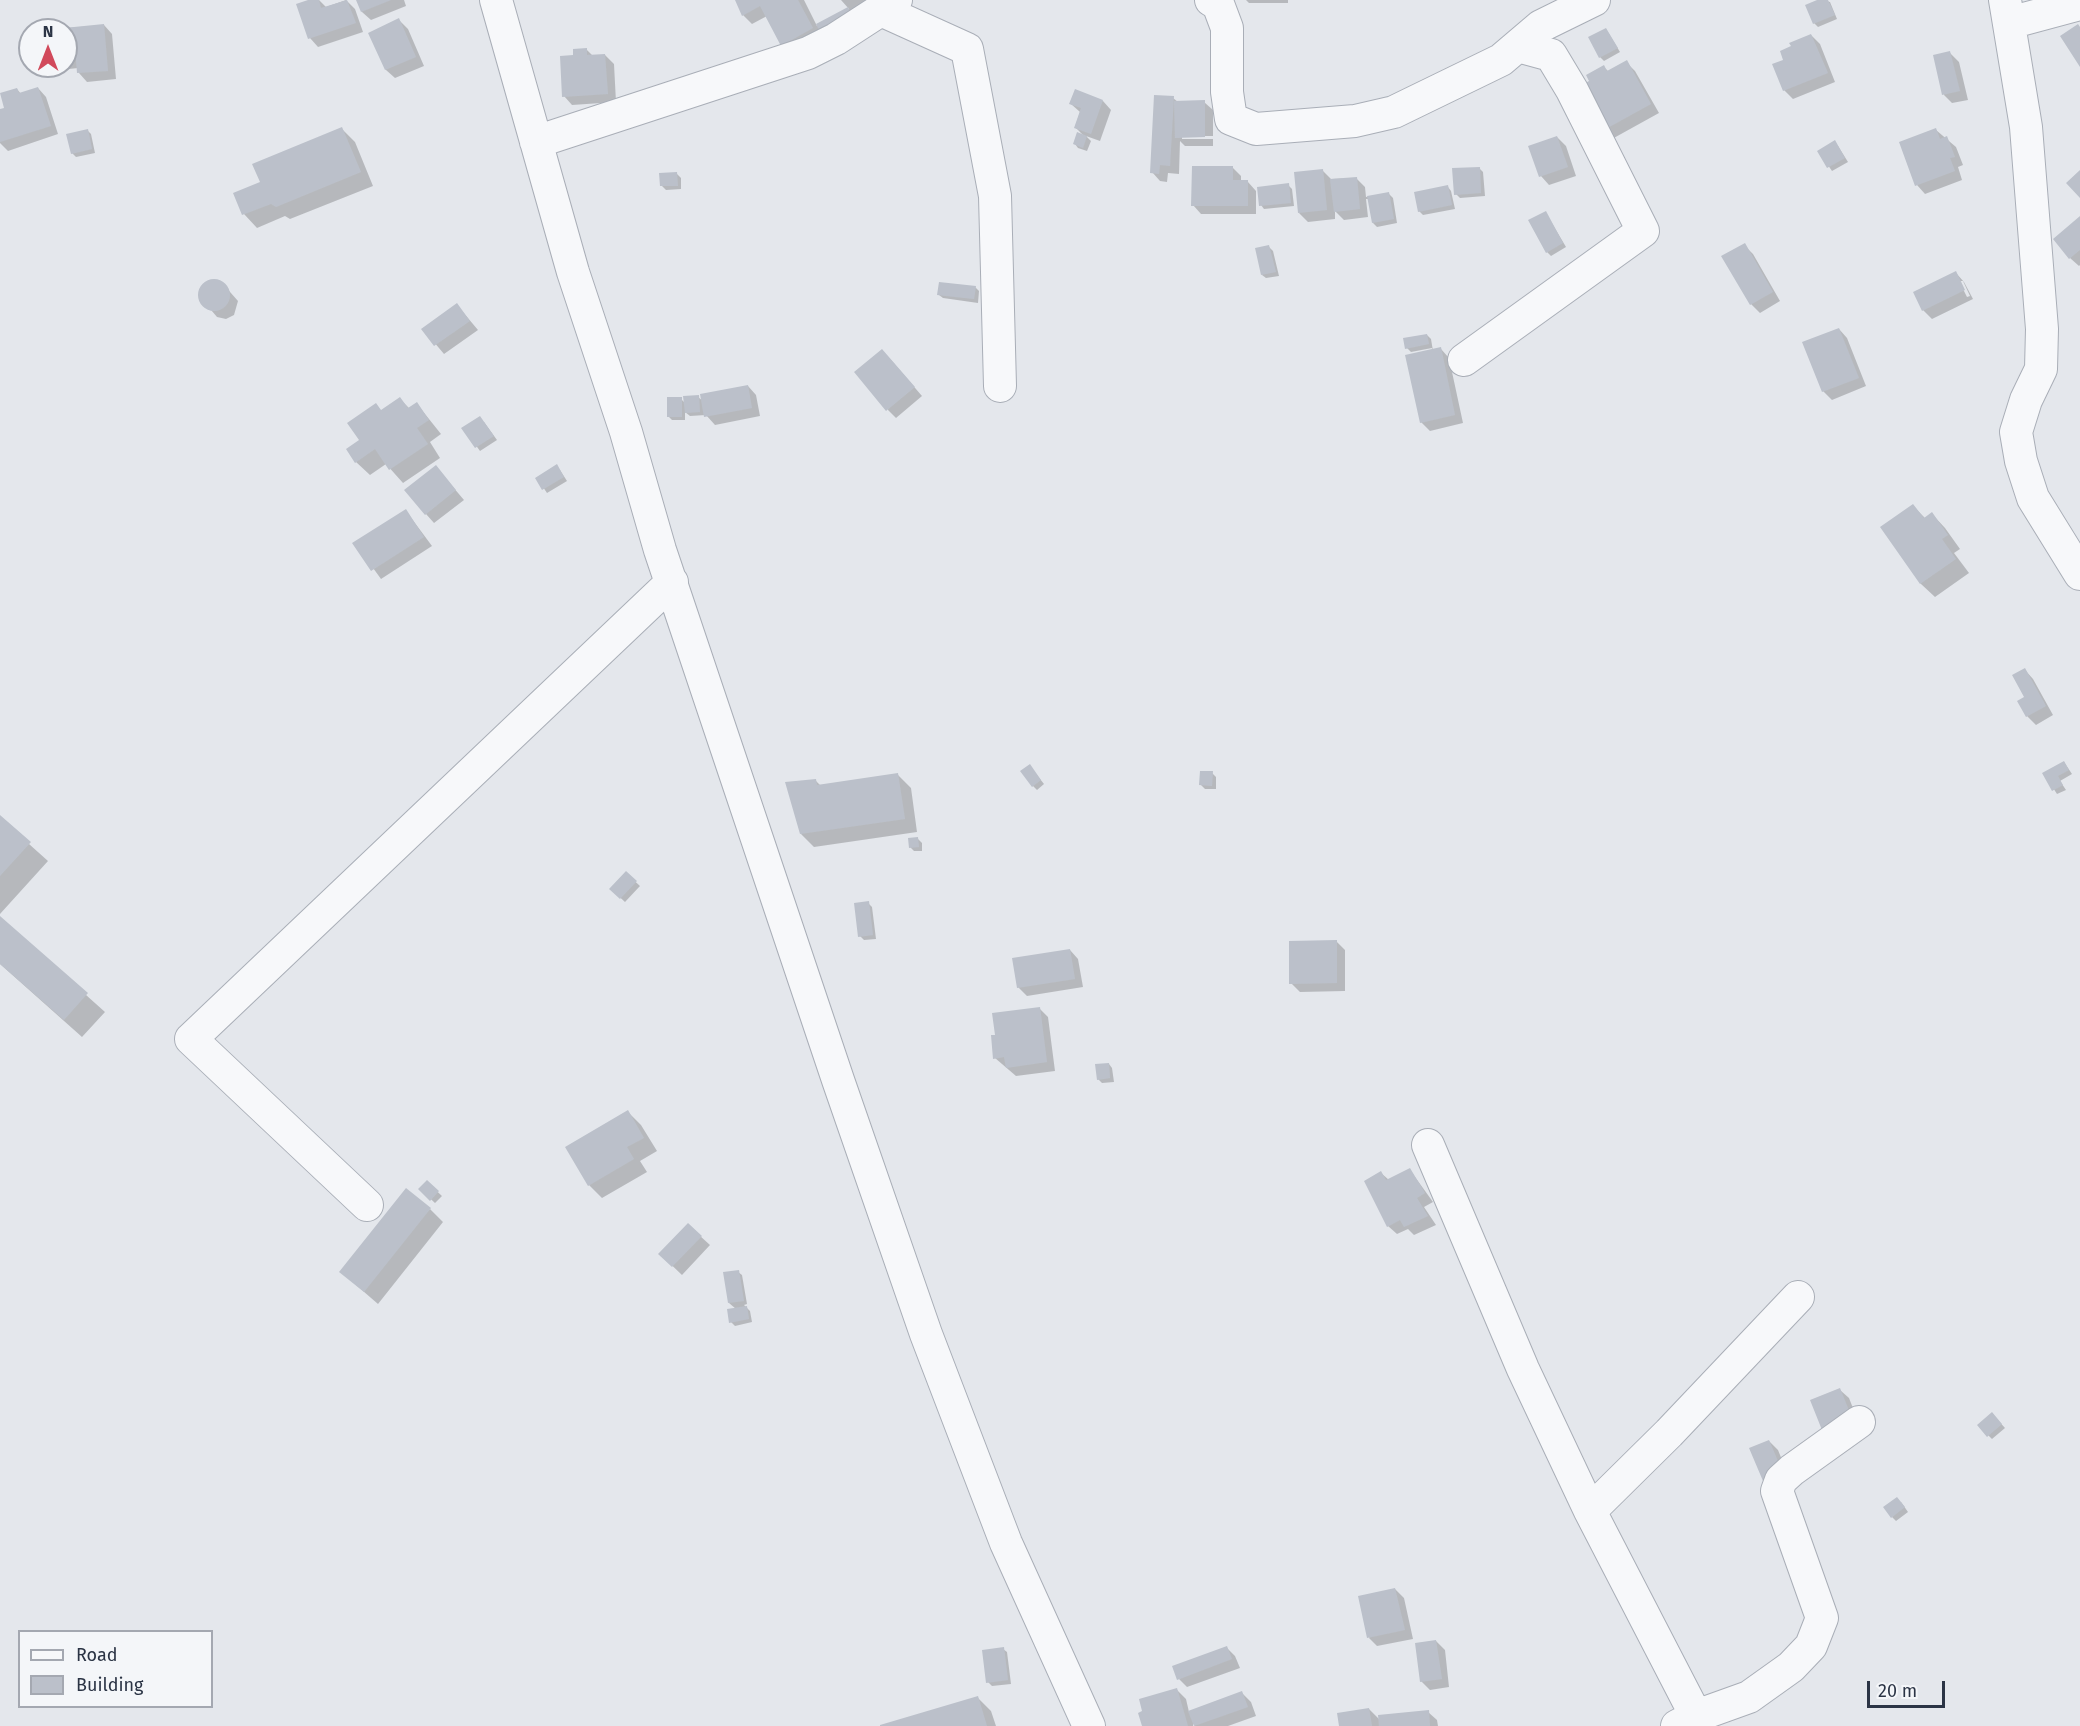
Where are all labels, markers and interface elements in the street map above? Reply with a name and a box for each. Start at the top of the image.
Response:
north arrow [18,18,78,78]
text: N [43,22,53,41]
legend [18,1630,213,1708]
text: Road [76,1644,118,1666]
scale bar [1870,1669,1948,1707]
text: Building [76,1674,143,1696]
text: 20 m [1878,1680,1917,1702]

